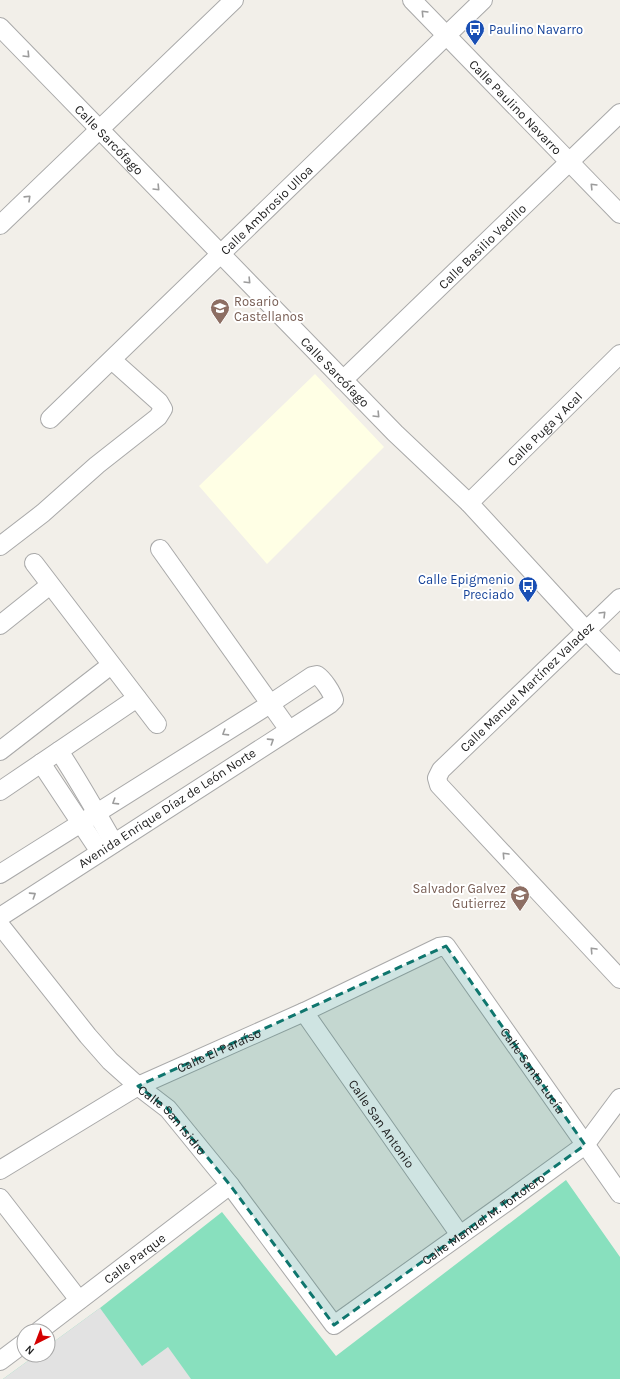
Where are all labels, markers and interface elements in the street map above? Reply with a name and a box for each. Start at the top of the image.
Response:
one-way arrow [422,10,429,17]
bus stop icon: Paulino Navarro [464,18,486,46]
place label: Paulino Navarro [489,22,583,37]
one-way arrow [22,50,30,58]
street label: Calle Paulino Navarro [466,56,565,157]
street label: Calle Sarcófago [72,101,147,178]
street label: Calle Ambrosio Ulloa [217,162,315,258]
one-way arrow [152,183,160,191]
one-way arrow [590,183,598,191]
one-way arrow [23,195,31,203]
street label: Calle Basilio Vadillo [435,200,529,292]
one-way arrow [243,276,250,284]
place label: Rosario Castellanos [234,294,304,324]
school or university icon: Rosario Castellanos [209,297,231,325]
street label: Calle Sarcófago [298,334,373,410]
street label: Calle Puga y Acal [504,388,585,469]
one-way arrow [372,410,380,418]
place label: Calle Epigmenio Preciado [418,572,514,602]
bus stop icon: Calle Epigmenio Preciado [517,575,539,603]
one-way arrow [598,611,606,619]
street label: Calle Manuel Martínez Valadez [457,619,597,755]
one-way arrow [222,728,229,735]
one-way arrow [267,738,274,746]
street label: Avenida Enrique Díaz de León Norte [76,745,259,872]
one-way arrow [112,797,119,804]
one-way arrow [502,852,509,860]
place label: Salvador Galvez Gutierrez [413,881,506,911]
school or university icon: Salvador Galvez Gutierrez [509,884,531,912]
one-way arrow [29,893,36,900]
one-way arrow [591,947,598,955]
street label: Calle Santa Lucía [498,1024,569,1116]
street label: Calle El Paraíso [174,1025,263,1075]
street label: Calle San Antonio [346,1076,418,1171]
street label: Calle San Isidro [135,1082,210,1158]
street label: Calle Manuel M. Tortolero [419,1169,547,1268]
street label: Calle Parque [101,1230,168,1286]
north arrow [16,1323,56,1363]
text: N [22,1343,37,1358]

